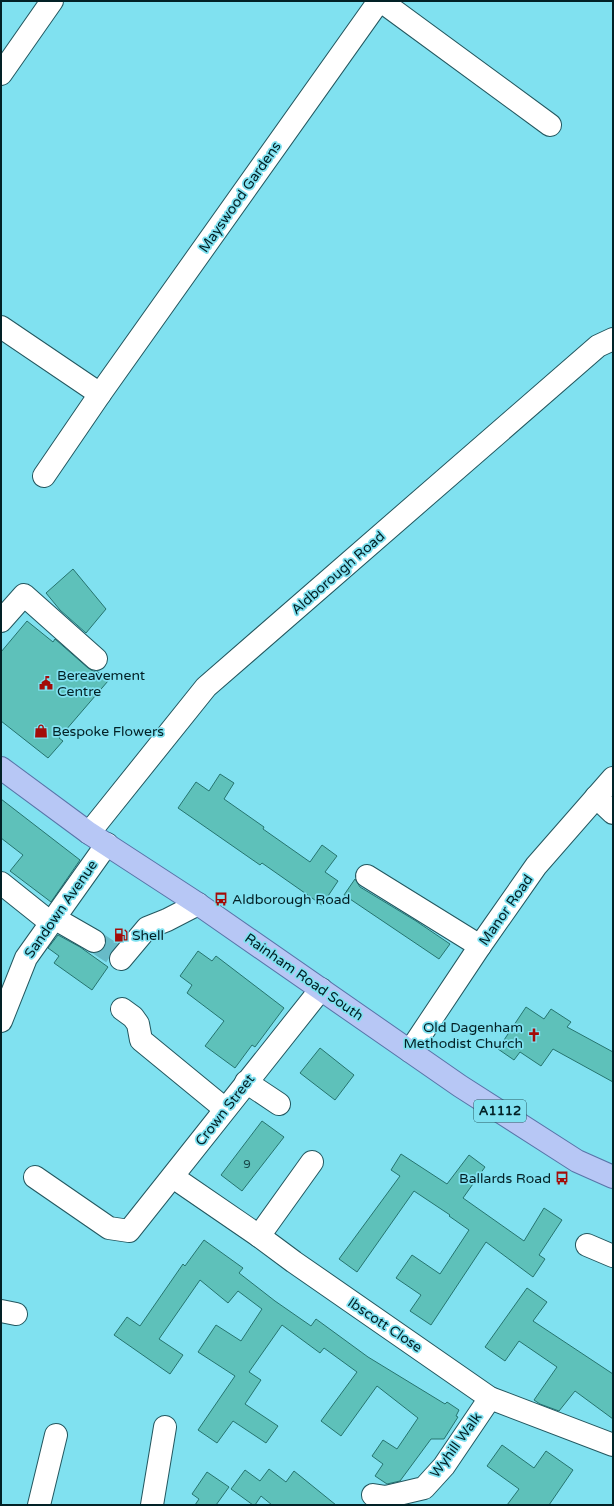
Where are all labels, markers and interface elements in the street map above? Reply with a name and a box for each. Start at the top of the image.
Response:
street label: Mayswood Gardens [195,138,285,256]
street label: Aldborough Road [288,528,388,618]
place label: Bereavement Centre [57,667,146,700]
public building icon: Bereavement Centre [38,675,54,691]
shop icon: Bespoke Flowers [33,723,49,739]
place label: Bespoke Flowers [52,723,164,740]
street label: Sandown Avenue [21,857,101,961]
street label: Manor Road [475,871,537,949]
bus stop icon: Aldborough Road [213,891,229,907]
place label: Aldborough Road [232,891,350,908]
fuel station icon: Shell [113,927,129,943]
place label: Shell [132,927,164,944]
street label: Rainham Road South [241,930,367,1024]
place label: Old Dagenham Methodist Church [404,1019,523,1052]
church icon: Old Dagenham Methodist Church [526,1027,542,1043]
street label: Crown Street [192,1070,259,1149]
road number: A1112 [474,1100,526,1122]
house number: 9 [243,1157,251,1171]
place label: Ballards Road [459,1170,551,1187]
bus stop icon: Ballards Road [554,1170,570,1186]
street label: Ibscott Close [345,1294,425,1356]
street label: Wyhill Walk [427,1409,486,1481]

